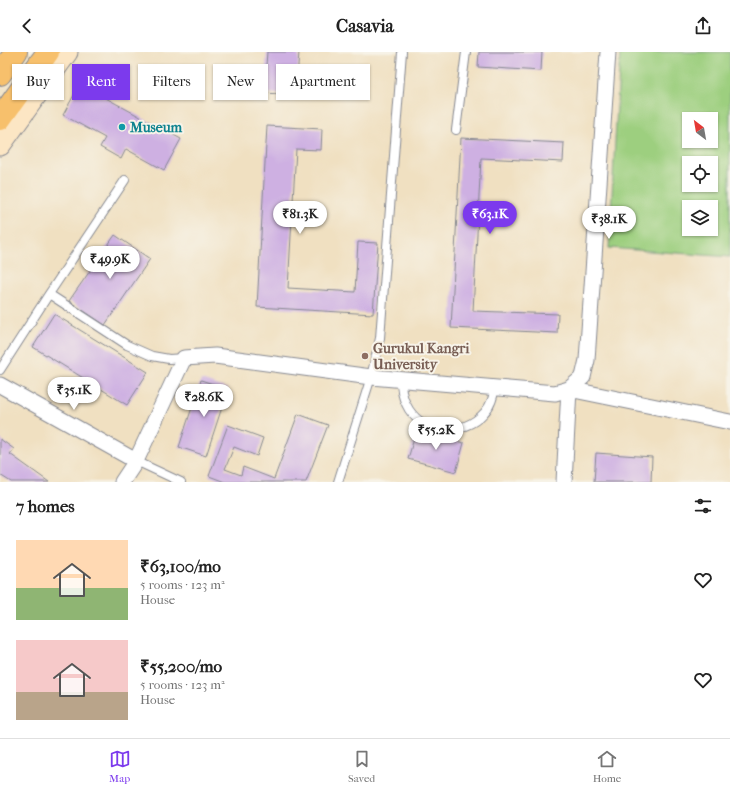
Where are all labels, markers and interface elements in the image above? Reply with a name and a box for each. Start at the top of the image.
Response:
icon: back [16,15,38,37]
icon: share [692,15,714,37]
text: Casavia [336,16,394,37]
chip: Buy [12,64,64,100]
chip: Rent [72,64,130,100]
chip: Filters [138,64,205,100]
chip: New [213,64,268,100]
chip: Apartment [276,64,370,100]
north arrow [682,112,718,148]
map controls [682,112,718,236]
place label: Museum [129,119,183,136]
marker: Museum [117,122,127,132]
button: locate [682,156,718,192]
button: layers [682,200,718,236]
pin: ₹81.3K [267,201,333,235]
pin: ₹63.1K [457,201,523,235]
text: ₹81.3K [282,206,318,221]
text: ₹63.1K [472,206,508,221]
pin: ₹38.1K [576,206,642,240]
text: ₹38.1K [591,211,627,226]
pin: ₹49.9K [77,246,143,280]
text: ₹49.9K [90,251,130,266]
place label: Gurukul Kangri University [372,340,470,373]
marker: Gurukul Kangri University [360,351,370,361]
pin: ₹35.1K [41,377,107,411]
text: ₹35.1K [57,382,91,397]
pin: ₹28.6K [171,384,237,418]
text: ₹28.6K [184,389,224,404]
pin: ₹55.2K [403,417,469,451]
text: ₹55.2K [417,422,455,437]
icon: filters [692,495,714,517]
text: 7 homes [16,496,75,516]
icon: home [48,556,96,604]
text: ₹63,100/mo [140,556,221,576]
icon: heart [692,569,714,591]
text: 5 rooms · 123 m² [140,577,225,592]
text: House [140,592,175,607]
icon: home [48,656,96,704]
text: ₹55,200/mo [140,656,222,676]
icon: heart [692,669,714,691]
text: 5 rooms · 123 m² [140,677,225,692]
text: House [140,692,175,707]
tab: Map [109,748,131,785]
tab: Saved [348,748,375,785]
tab: Home [593,748,621,785]

